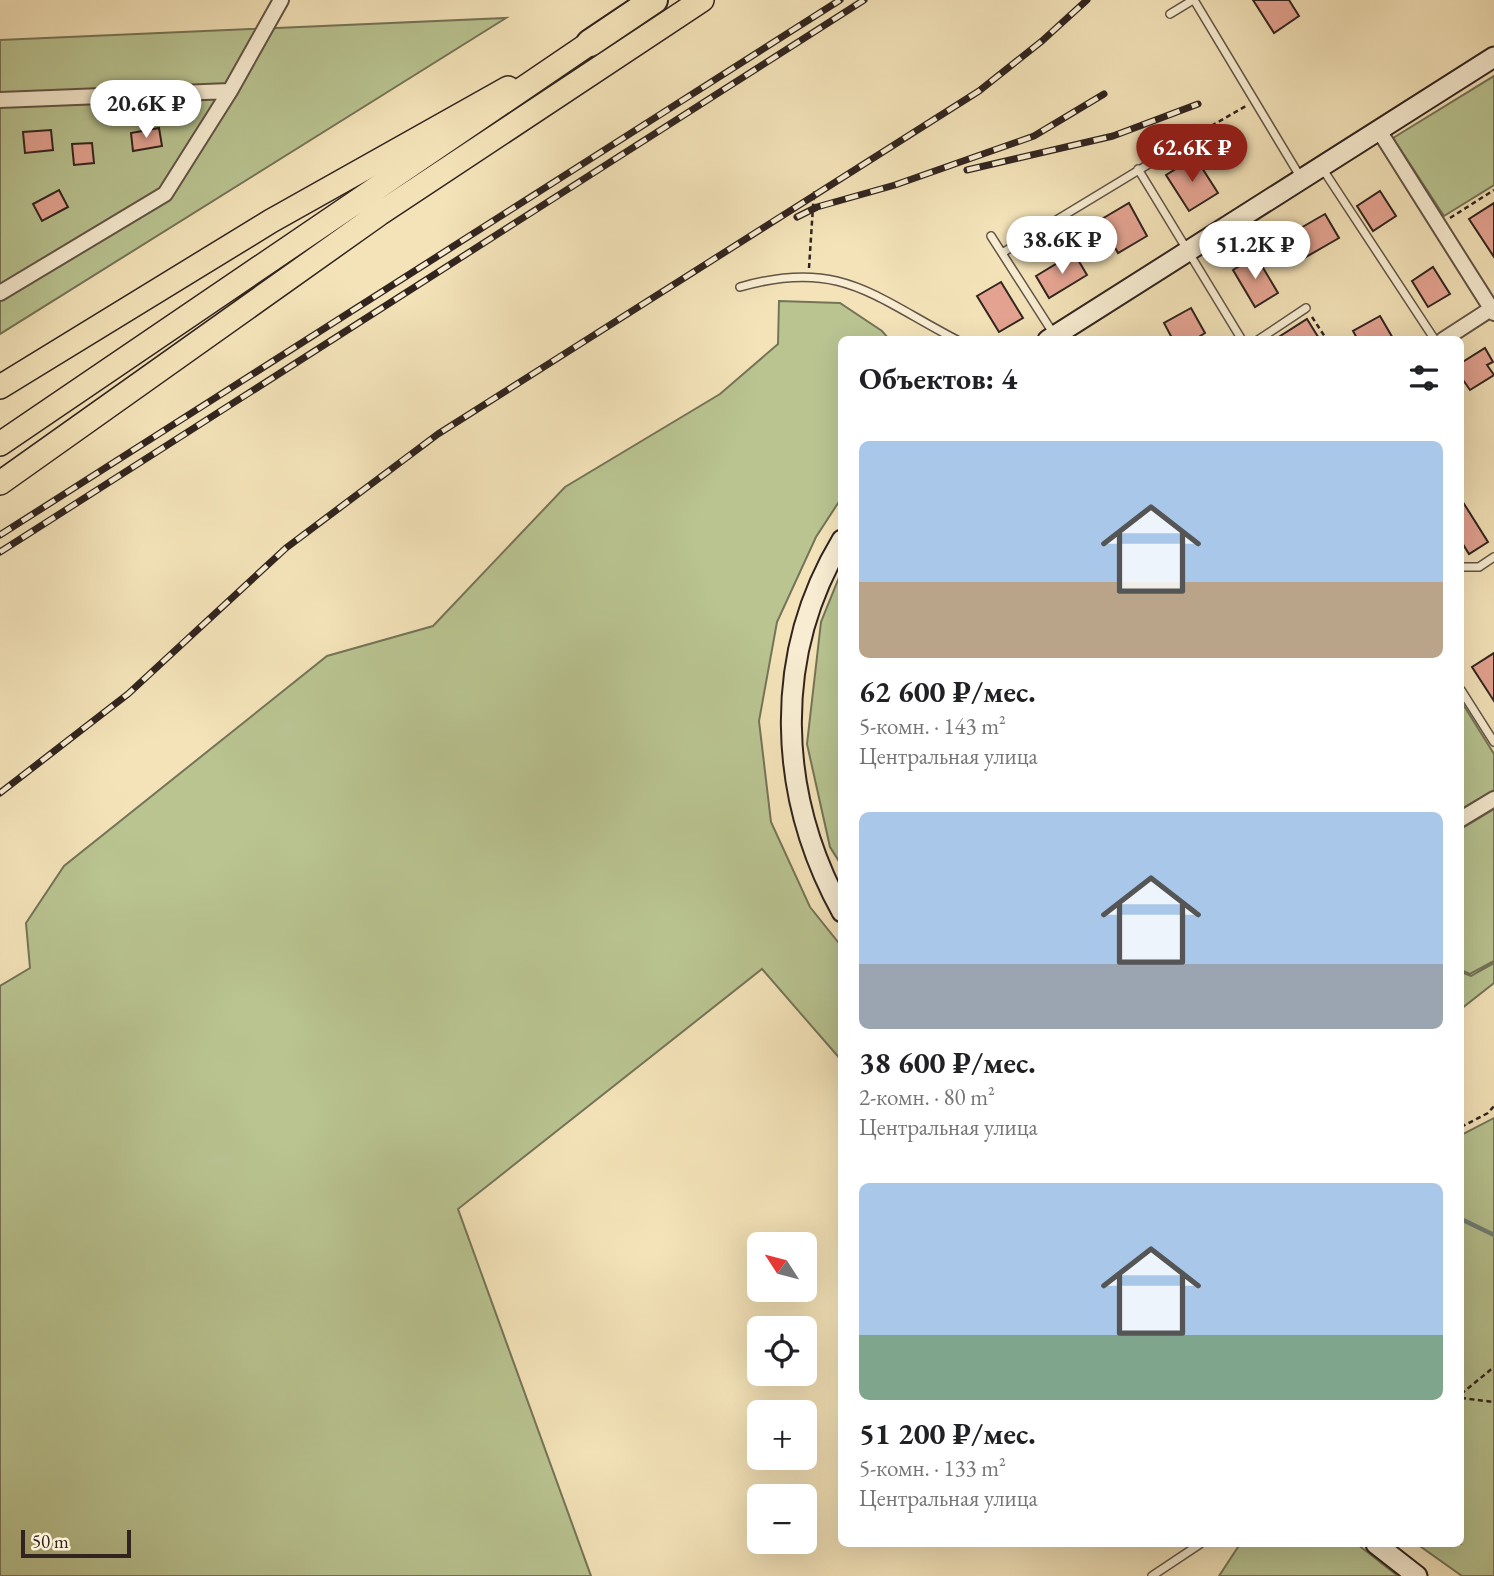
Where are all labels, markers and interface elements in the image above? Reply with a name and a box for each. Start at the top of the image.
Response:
pin: 20.6K ₽ [81,80,211,140]
text: 20.6K ₽ [106,88,186,118]
pin: 62.6K ₽ [1127,124,1257,184]
text: 62.6K ₽ [1152,132,1232,162]
pin: 38.6K ₽ [997,216,1127,276]
pin: 51.2K ₽ [1190,222,1320,281]
text: 38.6K ₽ [1022,224,1102,254]
text: 51.2K ₽ [1215,229,1295,259]
text: Объектов: 4 [859,359,1017,398]
icon: filters [1405,359,1443,397]
icon: home [1088,486,1214,612]
text: 62 600 ₽/мес. [859,672,1036,711]
text: 5-комн. · 143 m² [859,711,1006,741]
text: Центральная улица [859,741,1038,771]
icon: home [1088,857,1214,983]
text: 38 600 ₽/мес. [859,1043,1036,1082]
text: 2-комн. · 80 m² [859,1082,995,1112]
text: Центральная улица [859,1112,1038,1142]
icon: home [1088,1228,1214,1354]
north arrow [747,1232,817,1302]
map controls [747,1232,817,1554]
button: locate [747,1316,817,1386]
button: + [747,1400,817,1470]
text: 51 200 ₽/мес. [859,1414,1036,1453]
text: 5-комн. · 133 m² [859,1453,1006,1483]
text: Центральная улица [859,1483,1038,1513]
button: − [747,1484,817,1554]
scale bar [21,1527,131,1559]
text: 50 m [32,1529,69,1554]

